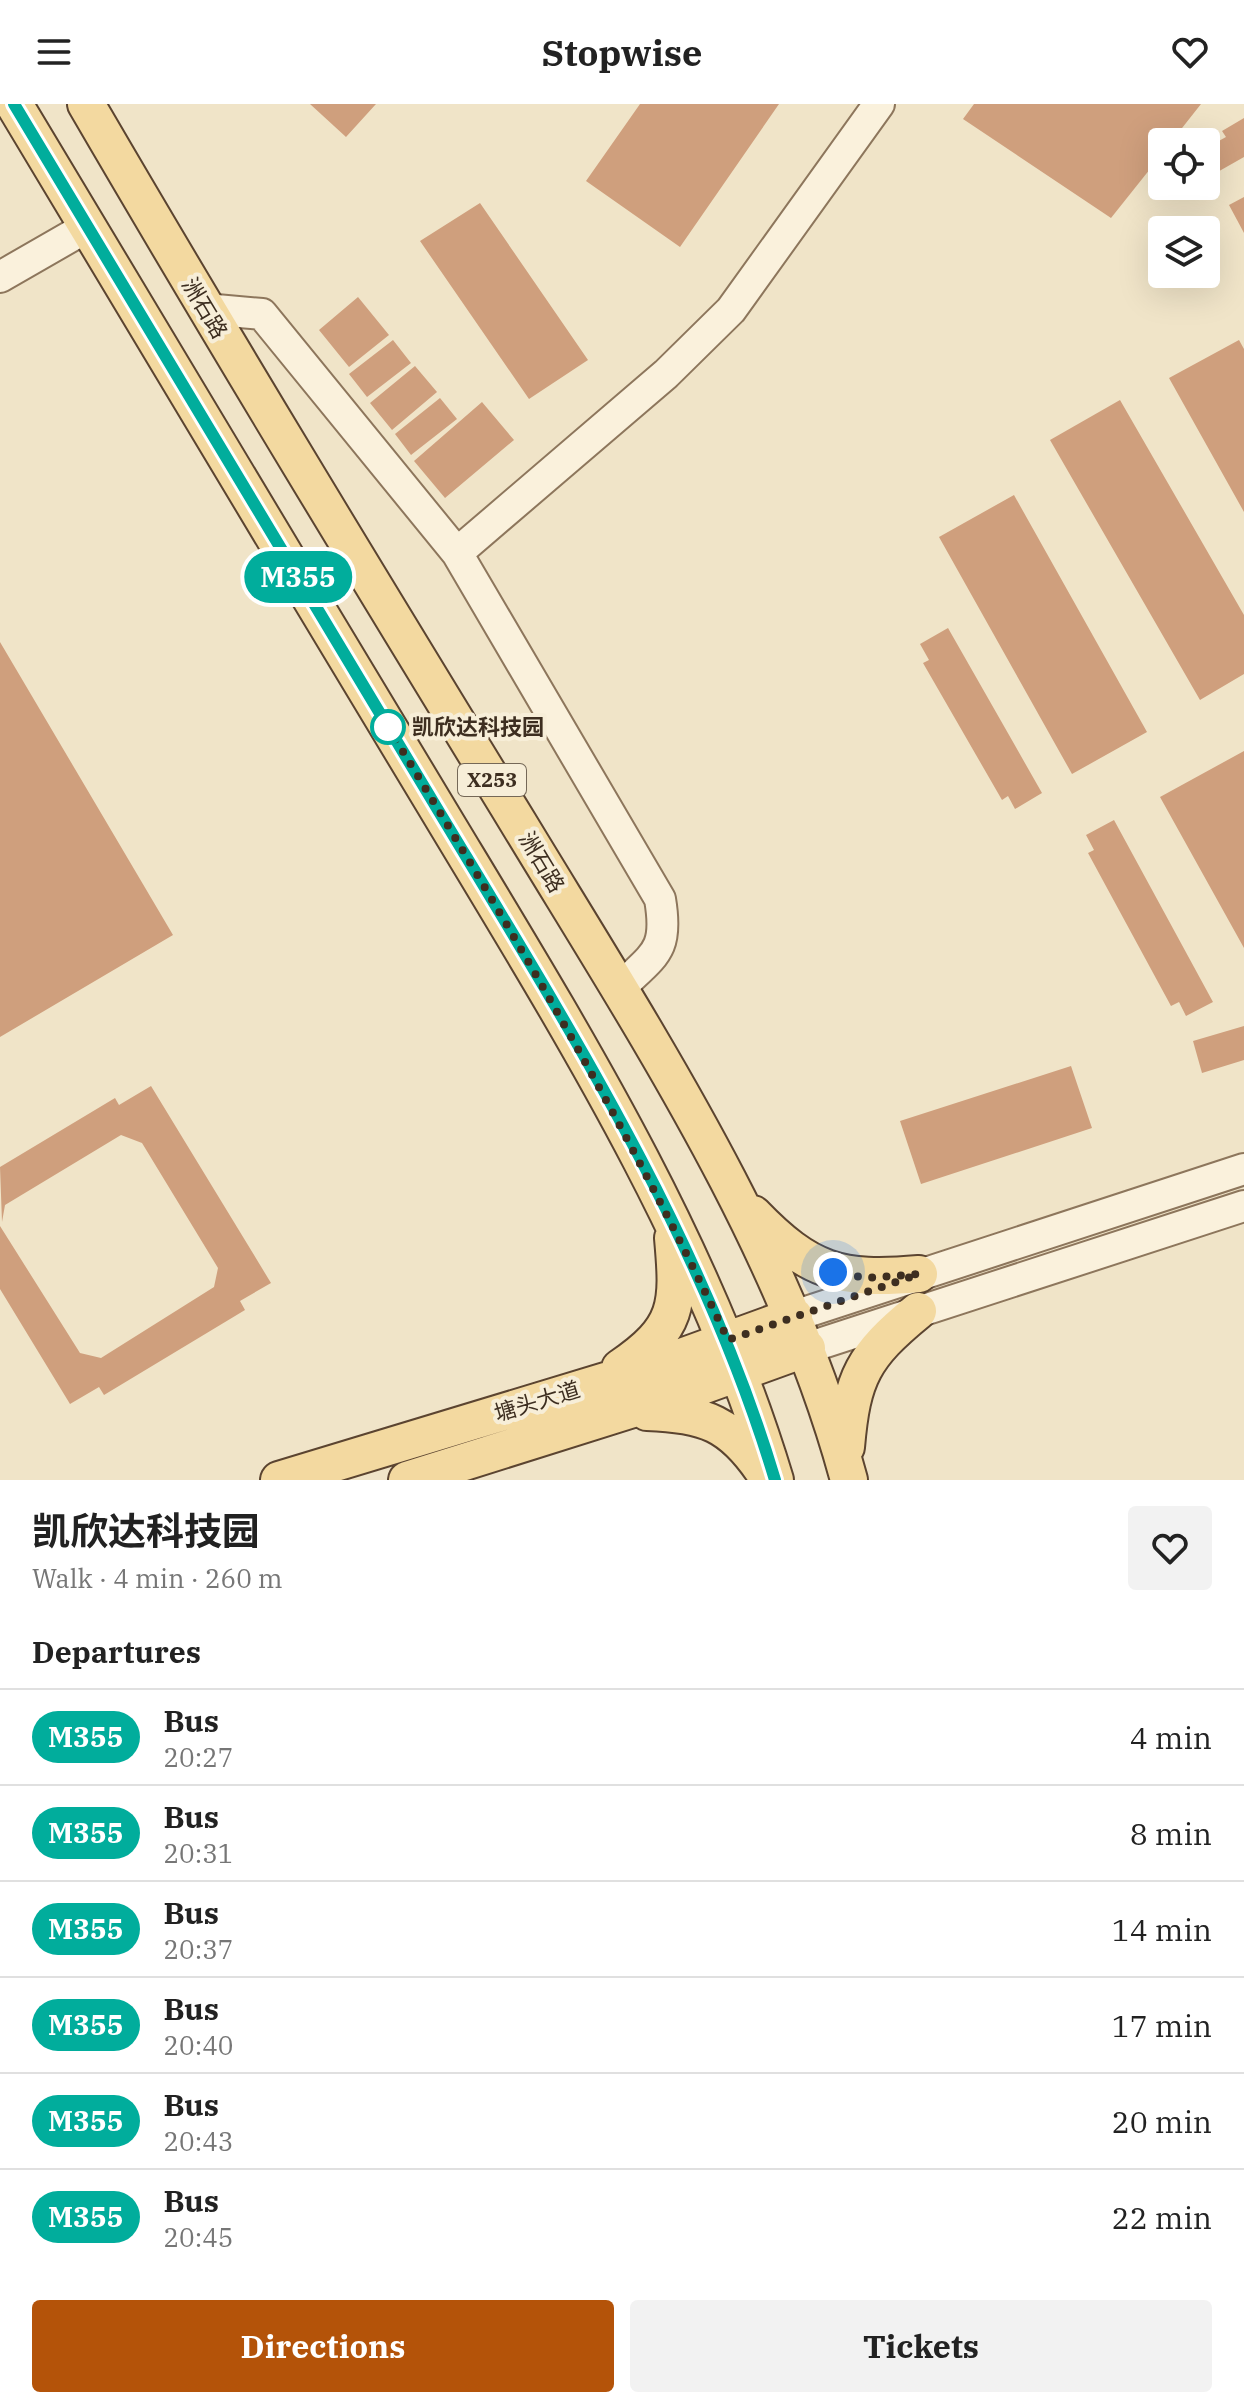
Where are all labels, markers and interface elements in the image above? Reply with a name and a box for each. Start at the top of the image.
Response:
text: Stopwise [542,29,703,76]
icon: menu [32,30,76,74]
icon: heart [1168,30,1212,74]
map controls [1148,128,1220,288]
button: locate [1148,128,1220,200]
button: layers [1148,216,1220,288]
street label: 洲石路 [176,272,235,344]
line badge: M355 [242,551,354,603]
text: M355 [260,558,336,595]
marker: 凯欣达科技园 [371,710,405,744]
place label: 凯欣达科技园 [412,712,544,741]
road number: X253 [458,764,526,796]
street label: 洲石路 [513,826,572,898]
your location [813,1252,853,1292]
street label: 塘头大道 [491,1374,583,1427]
text: 凯欣达科技园 [32,1506,260,1555]
button: heart [1128,1506,1212,1590]
text: Walk · 4 min · 260 m [32,1561,283,1595]
text: Departures [32,1632,201,1671]
text: Bus [164,1701,219,1740]
text: M355 [48,1718,124,1755]
text: 4 min [1130,1718,1212,1757]
text: 20:27 [164,1740,233,1774]
text: Bus [164,1797,219,1836]
text: M355 [48,1814,124,1851]
text: 8 min [1130,1814,1212,1853]
text: 20:31 [164,1836,233,1870]
text: Bus [164,1893,219,1932]
text: M355 [48,1910,124,1947]
text: 14 min [1112,1910,1212,1949]
text: 20:37 [164,1932,233,1966]
text: Bus [164,1989,219,2028]
text: M355 [48,2006,124,2043]
text: 17 min [1112,2006,1212,2045]
text: 20:40 [164,2028,233,2062]
text: Bus [164,2085,219,2124]
text: M355 [48,2102,124,2139]
text: 20 min [1112,2102,1212,2141]
text: 20:43 [164,2124,233,2158]
text: Bus [164,2181,219,2220]
text: M355 [48,2198,124,2235]
text: 22 min [1112,2198,1212,2237]
text: 20:45 [164,2220,233,2254]
button: Directions [32,2300,614,2392]
button: Tickets [630,2300,1212,2392]

